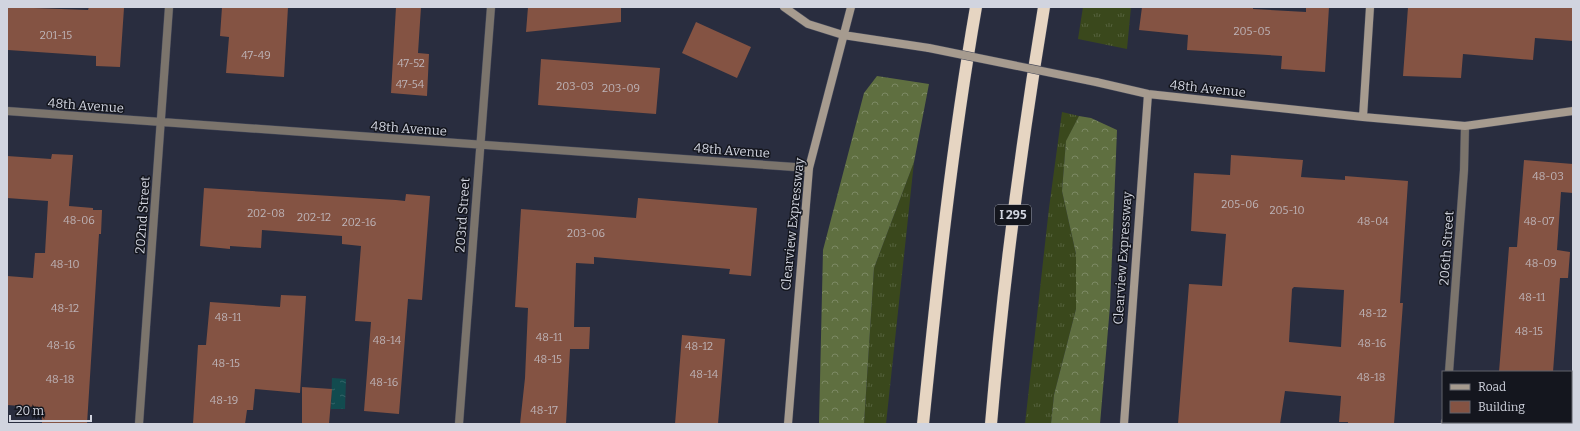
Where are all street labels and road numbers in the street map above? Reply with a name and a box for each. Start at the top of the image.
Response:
street label: 48th Avenue [1169,77,1247,100]
street label: 48th Avenue [47,95,125,116]
street label: 48th Avenue [370,118,448,139]
street label: 48th Avenue [693,140,771,161]
street label: Clearview Expressway [778,157,807,291]
street label: 202nd Street [132,175,153,254]
street label: 203rd Street [452,177,473,253]
street label: Clearview Expressway [1110,191,1135,325]
road number: I 295 [995,205,1031,225]
street label: 206th Street [1436,210,1457,286]

